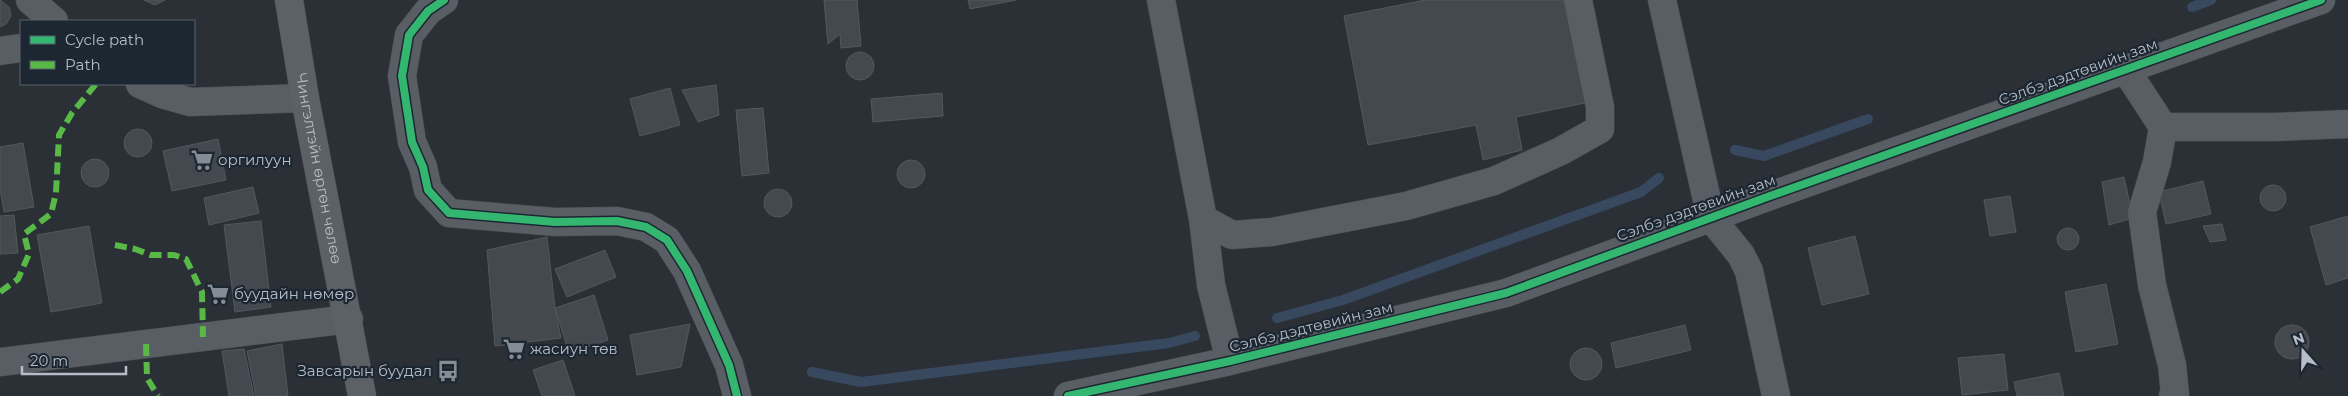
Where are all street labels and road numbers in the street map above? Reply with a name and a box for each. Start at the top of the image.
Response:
street label: Сэлбэ дэдтөвийн зам [1996,34,2160,109]
street label: Чингэлтэйн өргөн чөлөө [292,72,346,265]
street label: Сэлбэ дэдтөвийн зам [1614,170,1778,245]
street label: Сэлбэ дэдтөвийн зам [1227,297,1395,356]

